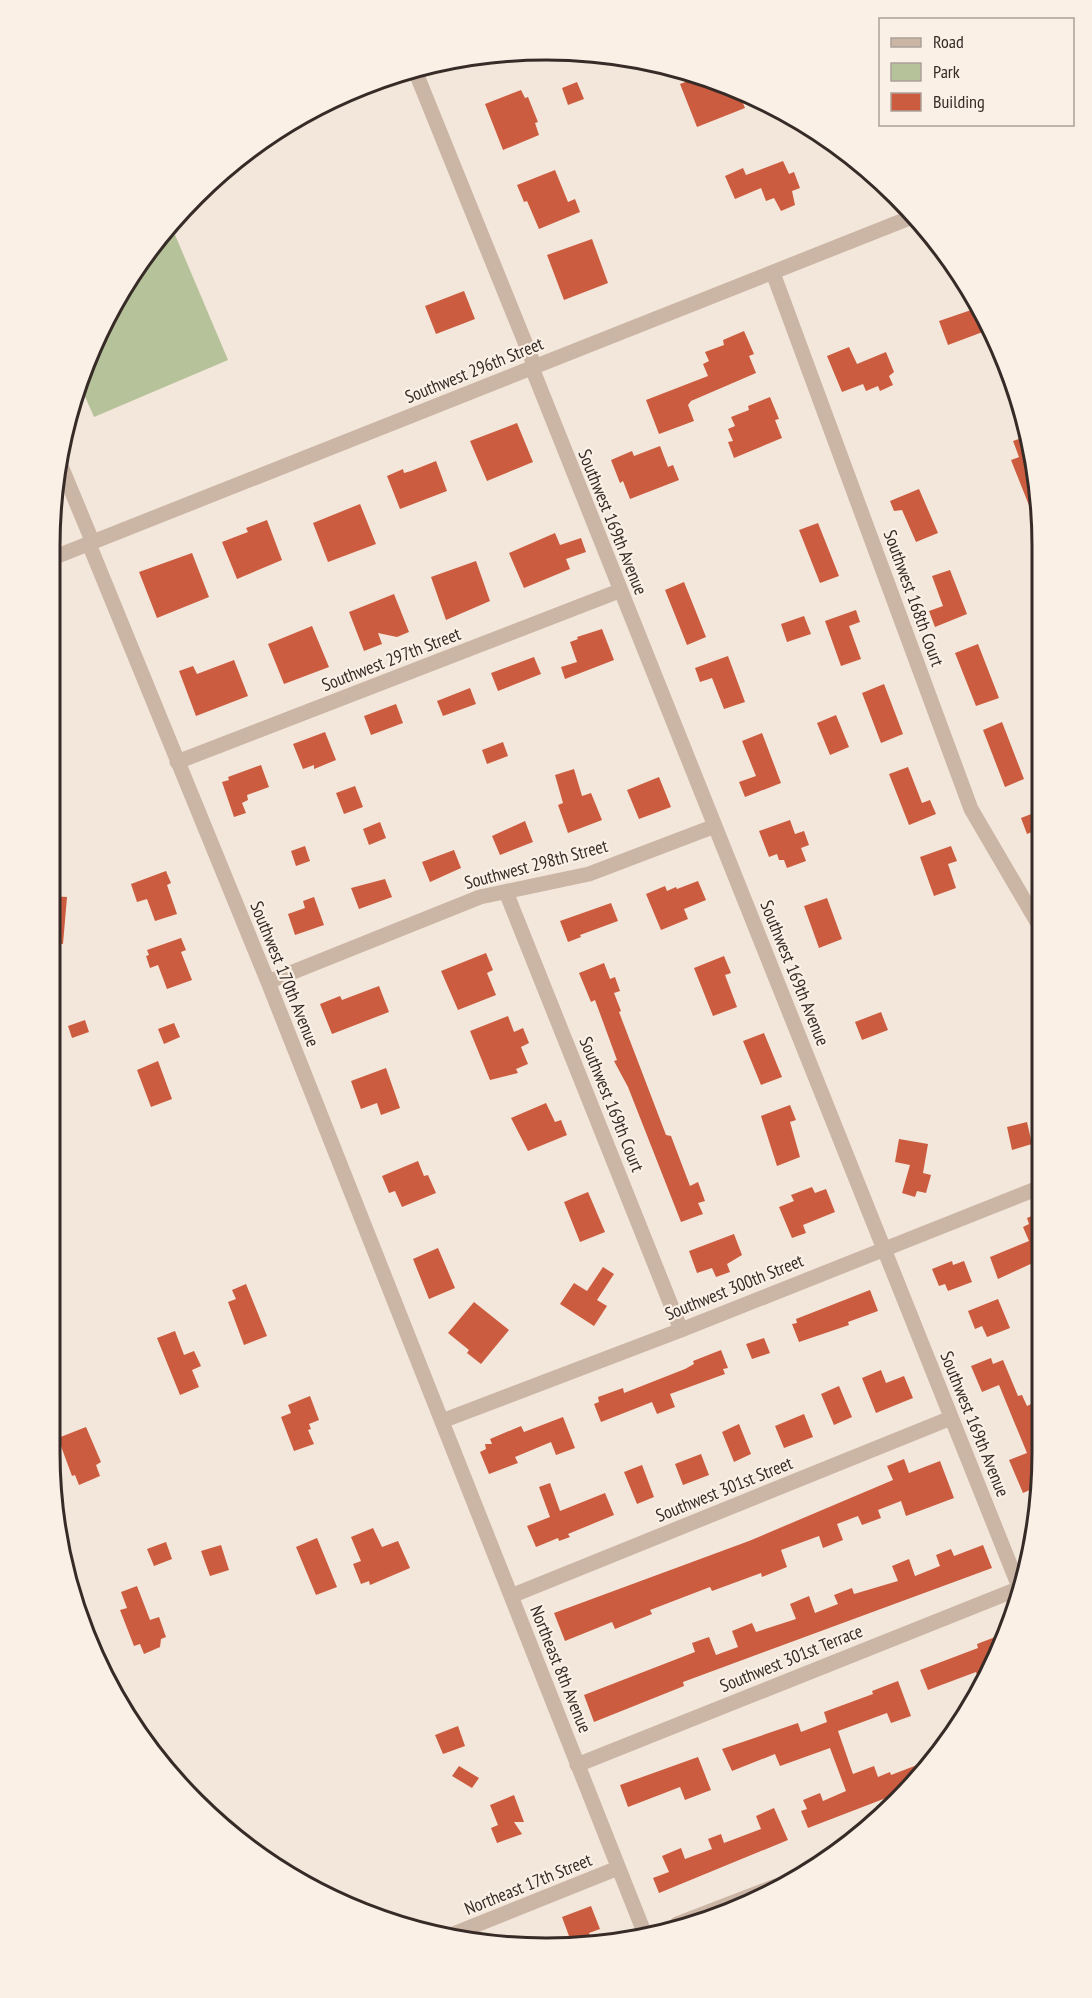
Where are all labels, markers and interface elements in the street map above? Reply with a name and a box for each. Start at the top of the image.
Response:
legend [879,18,1074,126]
text: Road [933,30,964,53]
text: Park [933,60,960,83]
text: Building [933,90,985,113]
street label: Southwest 296th Street [401,332,547,408]
street label: Southwest 169th Avenue [573,446,653,598]
street label: Southwest 168th Court [879,527,949,669]
street label: Southwest 297th Street [318,622,464,696]
street label: Southwest 298th Street [462,834,610,894]
street label: Southwest 169th Avenue [755,897,835,1049]
street label: Southwest 170th Avenue [245,898,325,1050]
street label: Southwest 169th Court [574,1033,650,1175]
street label: Southwest 300th Street [661,1249,807,1325]
street label: Southwest 169th Avenue [935,1348,1015,1500]
street label: Southwest 301st Street [652,1451,796,1527]
street label: Northeast 8th Avenue [525,1602,597,1736]
street label: Southwest 301st Terrace [716,1619,866,1697]
street label: Northeast 17th Street [461,1848,595,1920]

